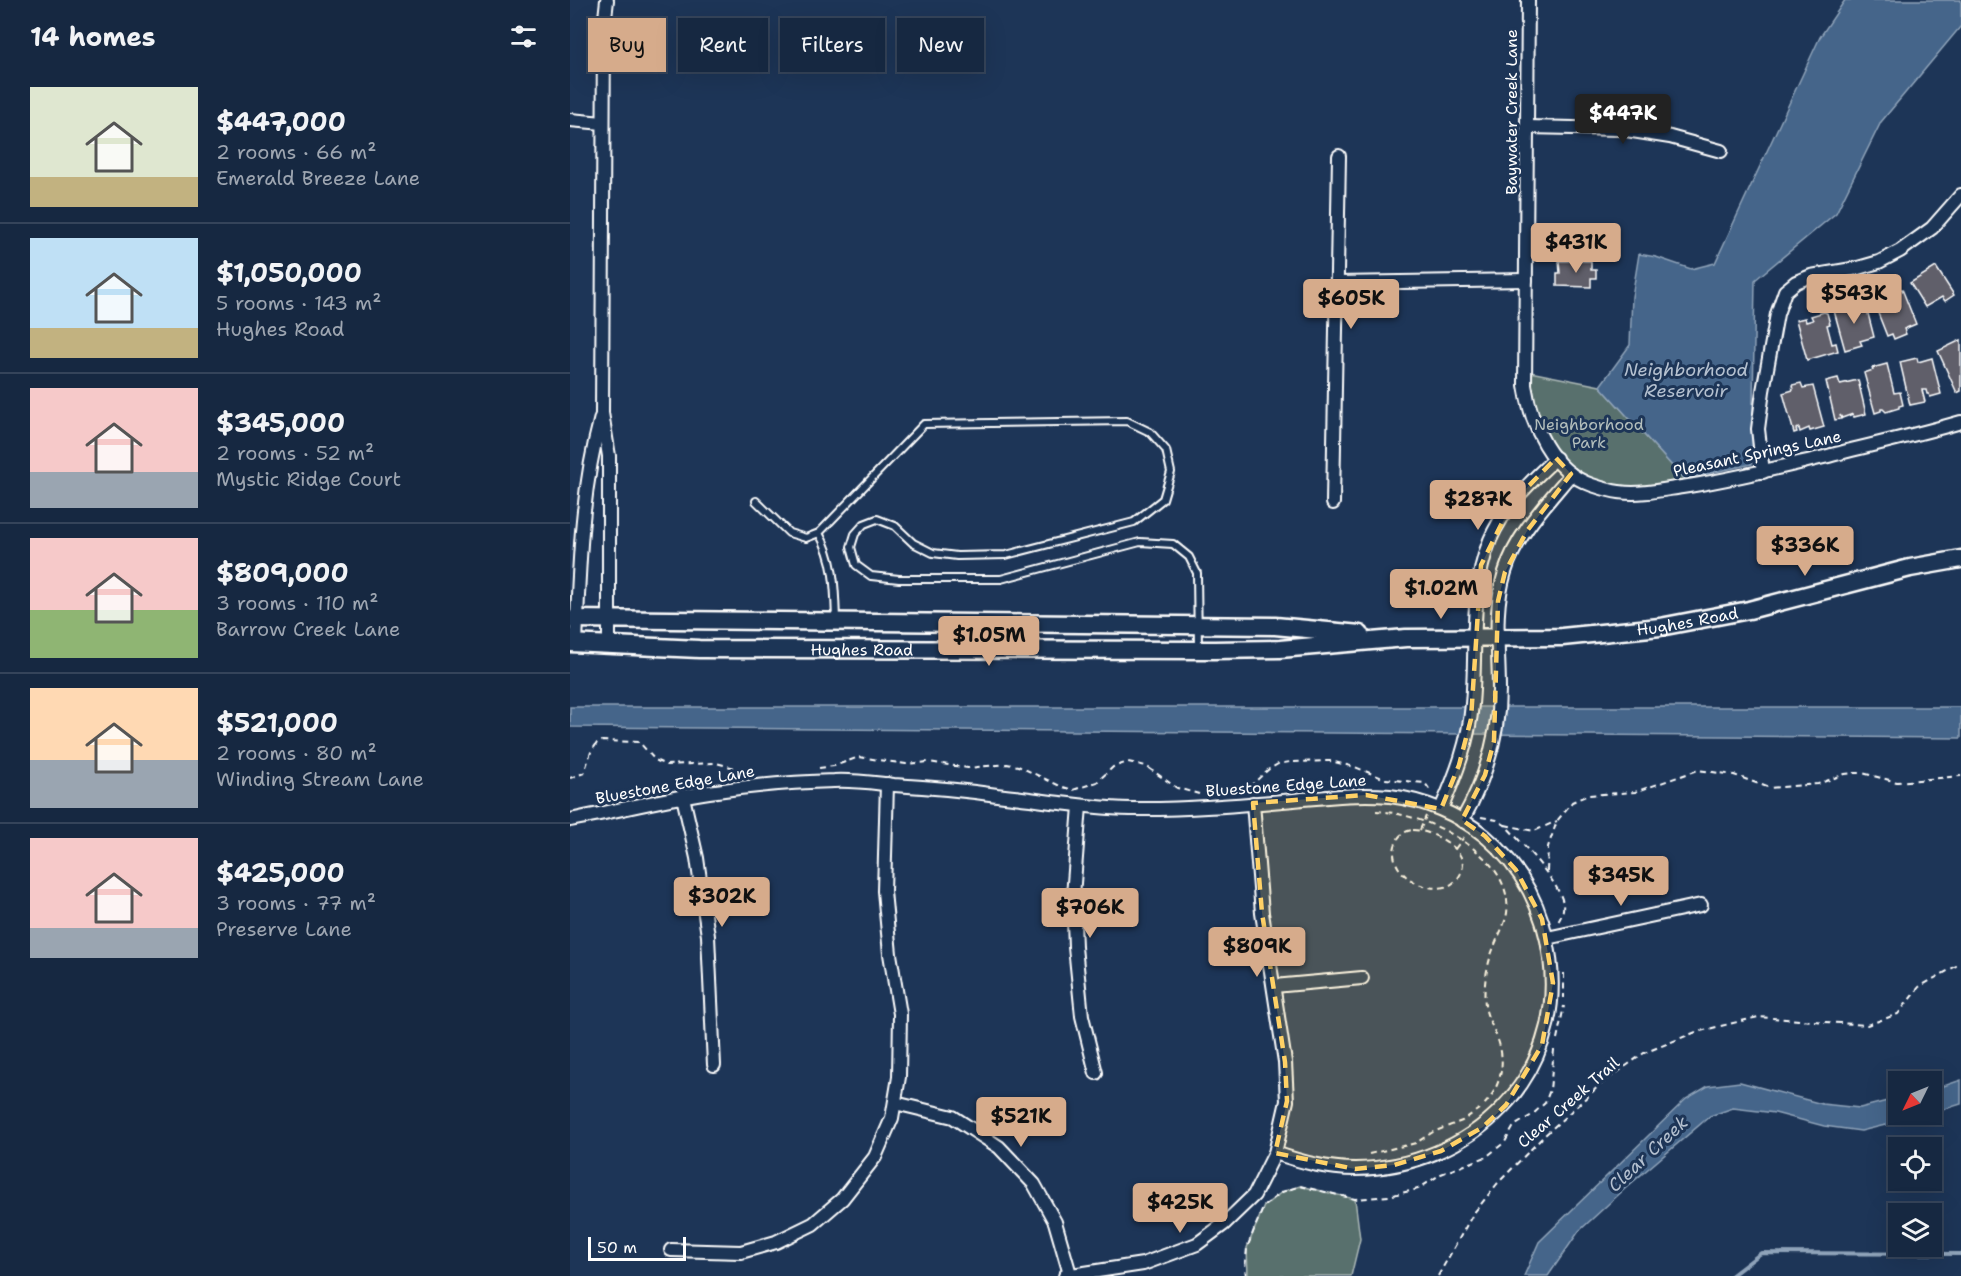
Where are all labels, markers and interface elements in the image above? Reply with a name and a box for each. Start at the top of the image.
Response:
chip: Buy [588,18,666,72]
chip: Rent [678,18,768,72]
chip: Filters [780,18,885,72]
chip: New [897,18,984,72]
text: 14 homes [30,19,156,54]
icon: filters [507,20,540,53]
street label: Baywater Creek Lane [1501,29,1522,195]
pin: $447K [1581,94,1665,145]
text: $447K [1589,100,1657,126]
text: $447,000 [216,104,346,139]
icon: home [78,111,150,183]
text: 2 rooms · 66 m² [216,139,377,165]
text: Emerald Breeze Lane [216,165,420,191]
pin: $431K [1534,223,1618,274]
text: $431K [1545,229,1607,255]
text: $1,050,000 [216,255,362,290]
icon: home [78,262,150,334]
pin: $543K [1812,274,1896,325]
pin: $605K [1309,279,1393,330]
text: $543K [1821,280,1887,306]
text: $605K [1317,285,1385,311]
text: 5 rooms · 143 m² [216,290,381,316]
text: Hughes Road [216,316,344,342]
water label: Neighborhood Reservoir [1624,358,1749,403]
text: $345,000 [216,405,345,440]
icon: home [78,412,150,484]
park label: Neighborhood Park [1534,414,1644,453]
street label: Pleasant Springs Lane [1671,425,1843,482]
text: 2 rooms · 52 m² [216,440,374,466]
text: Mystic Ridge Court [216,466,401,492]
pin: $287K [1436,480,1520,531]
text: $287K [1444,486,1512,512]
pin: $336K [1763,526,1847,577]
text: $336K [1771,532,1839,558]
text: $809,000 [216,555,349,590]
icon: home [78,562,150,634]
pin: $1.02M [1392,569,1490,620]
text: $1.02M [1404,575,1478,601]
text: 3 rooms · 110 m² [216,590,379,616]
street label: Hughes Road [1636,602,1740,640]
text: Barrow Creek Lane [216,616,400,642]
pin: $1.05M [940,616,1038,667]
text: $1.05M [952,622,1026,648]
street label: Hughes Road [810,639,913,660]
text: $521,000 [216,705,338,740]
icon: home [78,712,150,784]
text: 2 rooms · 80 m² [216,740,377,766]
street label: Bluestone Edge Lane [594,760,756,809]
text: Winding Stream Lane [216,766,424,792]
street label: Bluestone Edge Lane [1205,769,1367,802]
text: $425,000 [216,855,345,890]
pin: $345K [1579,856,1663,907]
icon: home [78,862,150,934]
text: $345K [1588,862,1654,888]
pin: $302K [680,877,764,928]
text: $302K [688,883,756,909]
pin: $706K [1048,888,1132,939]
text: 3 rooms · 77 m² [216,890,376,916]
text: $706K [1056,894,1124,920]
text: Preserve Lane [216,916,352,942]
pin: $809K [1215,927,1299,978]
text: $809K [1222,933,1292,959]
street label: Clear Creek Trail [1513,1052,1624,1152]
north arrow [1888,1071,1942,1125]
map controls [1888,1071,1942,1257]
pin: $521K [979,1097,1063,1148]
text: $521K [990,1103,1052,1129]
water label: Clear Creek [1603,1110,1694,1197]
button: locate [1888,1137,1942,1191]
pin: $425K [1138,1183,1222,1234]
text: $425K [1147,1189,1213,1215]
button: layers [1888,1203,1942,1257]
scale bar [588,1234,686,1262]
text: 50 m [597,1237,637,1258]

